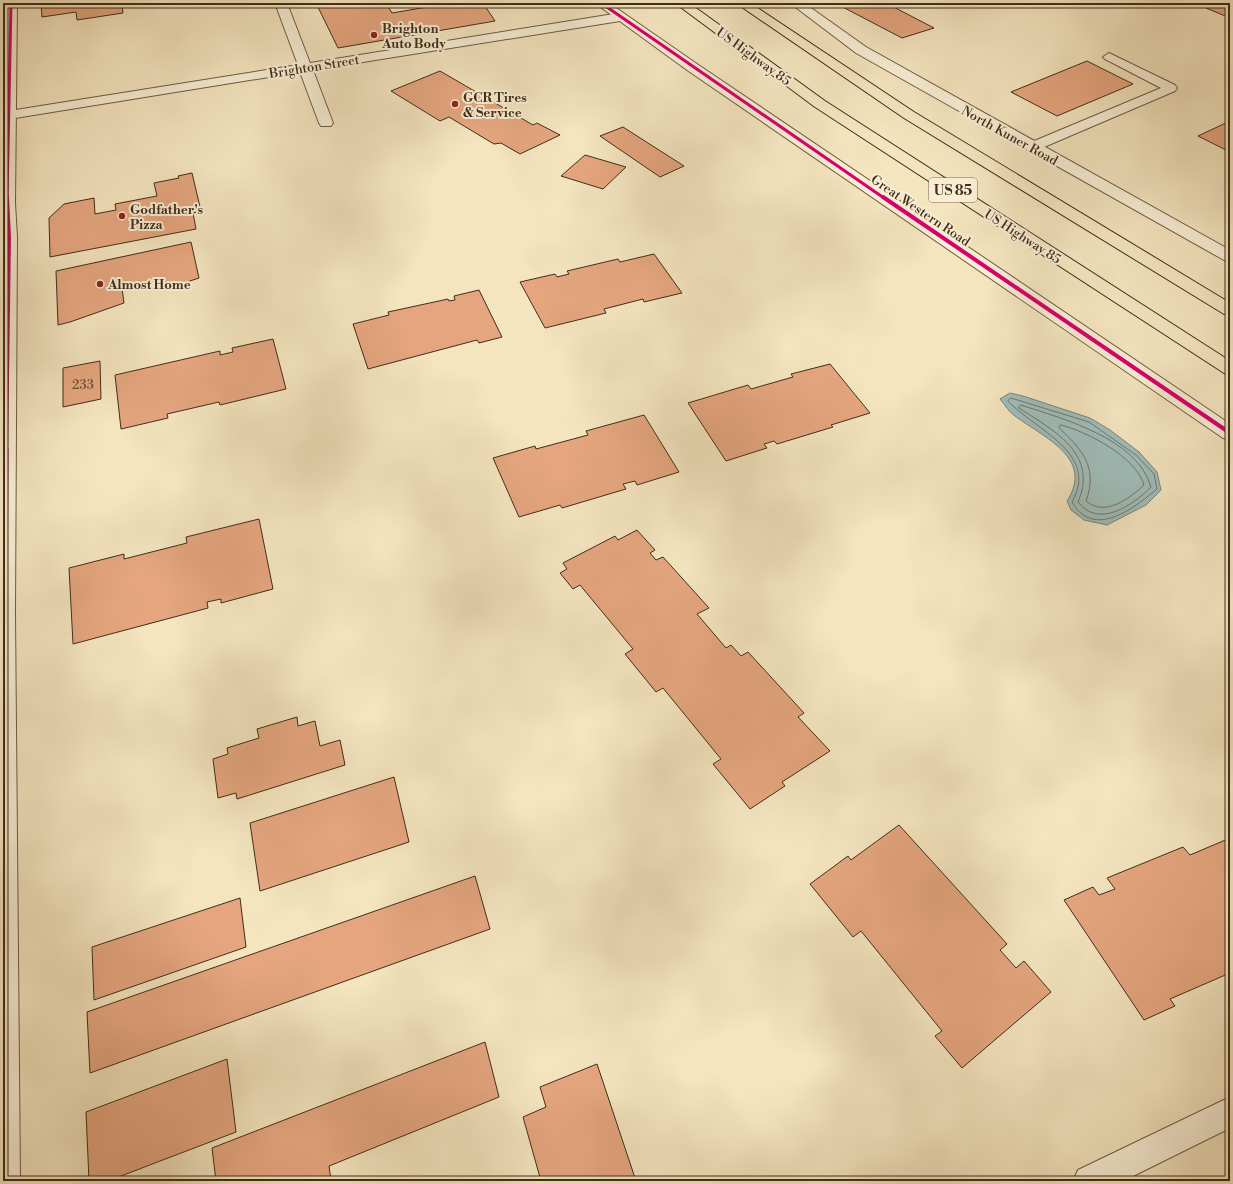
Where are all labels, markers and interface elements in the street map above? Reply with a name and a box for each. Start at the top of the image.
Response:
place label: Brighton Auto Body [381,21,446,52]
street label: US Highway 85 [713,24,794,89]
marker: Brighton Auto Body [369,30,379,40]
street label: Brighton Street [267,52,361,82]
place label: GCR Tires & Service [463,90,527,121]
marker: GCR Tires & Service [450,99,460,109]
street label: North Kuner Road [958,103,1061,169]
street label: Great Western Road [868,172,974,250]
road number: US 85 [929,178,977,202]
place label: Godfather's Pizza [130,202,204,233]
street label: US Highway 85 [981,206,1064,268]
marker: Godfather's Pizza [117,211,127,221]
place label: Almost Home [107,277,191,293]
marker: Almost Home [95,279,105,289]
house number: 233 [72,377,94,393]

